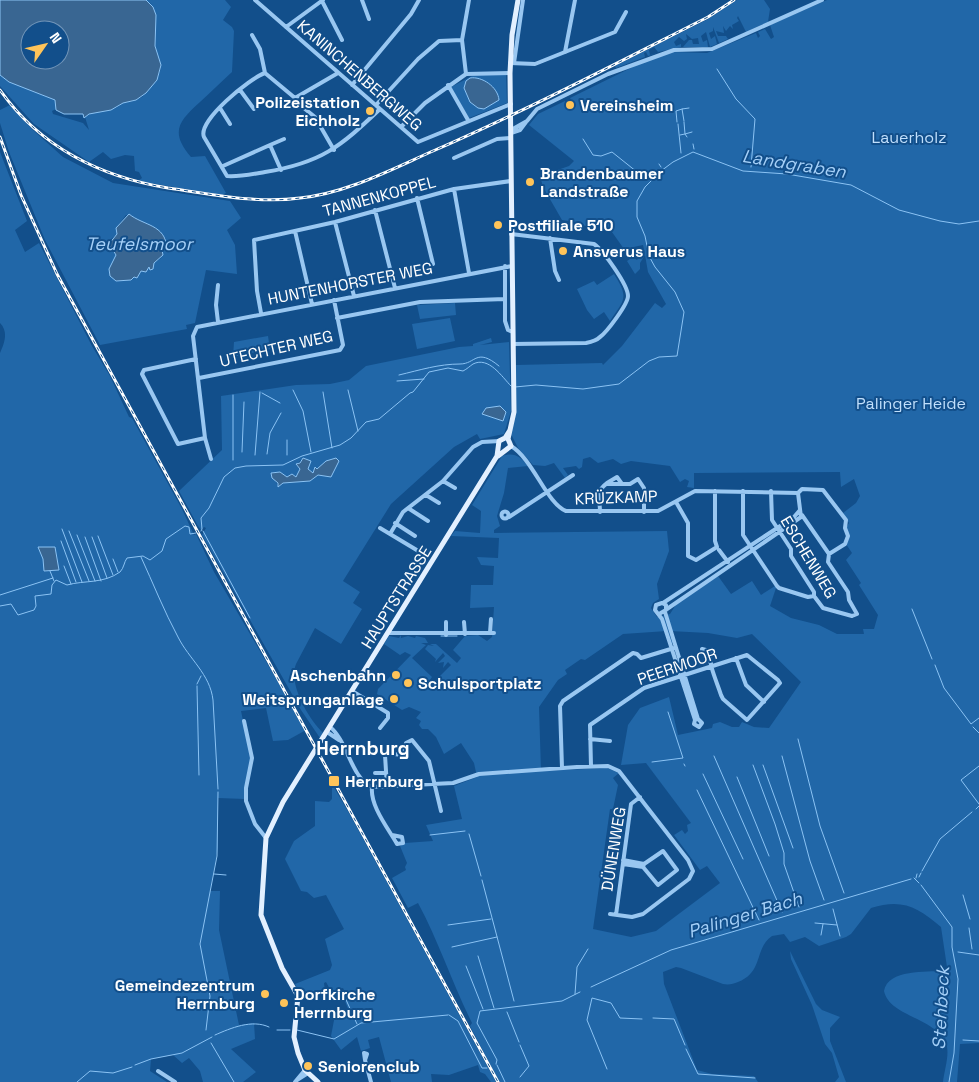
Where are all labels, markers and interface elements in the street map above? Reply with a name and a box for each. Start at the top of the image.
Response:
street label: KANINCHENBERGWEG [293,15,427,136]
north arrow [20,20,70,70]
text: N [46,29,66,47]
place label: Polizeistation Eichholz [255,92,360,131]
place label: Vereinsheim [580,95,673,116]
marker: Vereinsheim [564,99,576,111]
marker: Polizeistation Eichholz [364,105,376,117]
park label: Lauerholz [872,127,946,148]
water label: Landgraben [741,144,848,183]
place label: Brandenbaumer Landstraße [540,163,664,202]
street label: TANNENKOPPEL [320,171,438,222]
marker: Brandenbaumer Landstraße [524,176,536,188]
place label: Postfiliale 510 [508,215,614,236]
marker: Postfiliale 510 [492,219,504,231]
water label: Teufelsmoor [85,232,195,255]
place label: Ansverus Haus [573,241,685,262]
marker: Ansverus Haus [557,245,569,257]
street label: HUNTENHORSTER WEG [266,257,434,310]
street label: UTECHTER WEG [217,325,335,372]
park label: Palinger Heide [856,393,966,414]
street label: KRÜZKAMP [574,486,658,509]
street label: ESCHENWEG [776,512,841,602]
street label: HAUPTSTRASSE [356,542,436,653]
street label: PEERMOOR [634,643,720,690]
place label: Aschenbahn [290,665,386,686]
marker: Aschenbahn [390,669,402,681]
place label: Schulsportplatz [418,673,542,694]
marker: Schulsportplatz [402,677,414,689]
place label: Weitsprunganlage [242,689,384,710]
marker: Weitsprunganlage [388,693,400,705]
district label: Herrnburg [316,736,410,761]
place label: Herrnburg [345,771,424,792]
marker: Herrnburg [327,774,341,788]
street label: DÜNENWEG [596,805,631,893]
water label: Palinger Bach [685,886,806,943]
water label: Stehbeck [927,963,954,1050]
place label: Gemeindezentrum Herrnburg [115,975,255,1014]
place label: Dorfkirche Herrnburg [294,984,376,1023]
marker: Gemeindezentrum Herrnburg [259,988,271,1000]
marker: Dorfkirche Herrnburg [278,997,290,1009]
place label: Seniorenclub [318,1056,420,1077]
marker: Seniorenclub [302,1060,314,1072]

